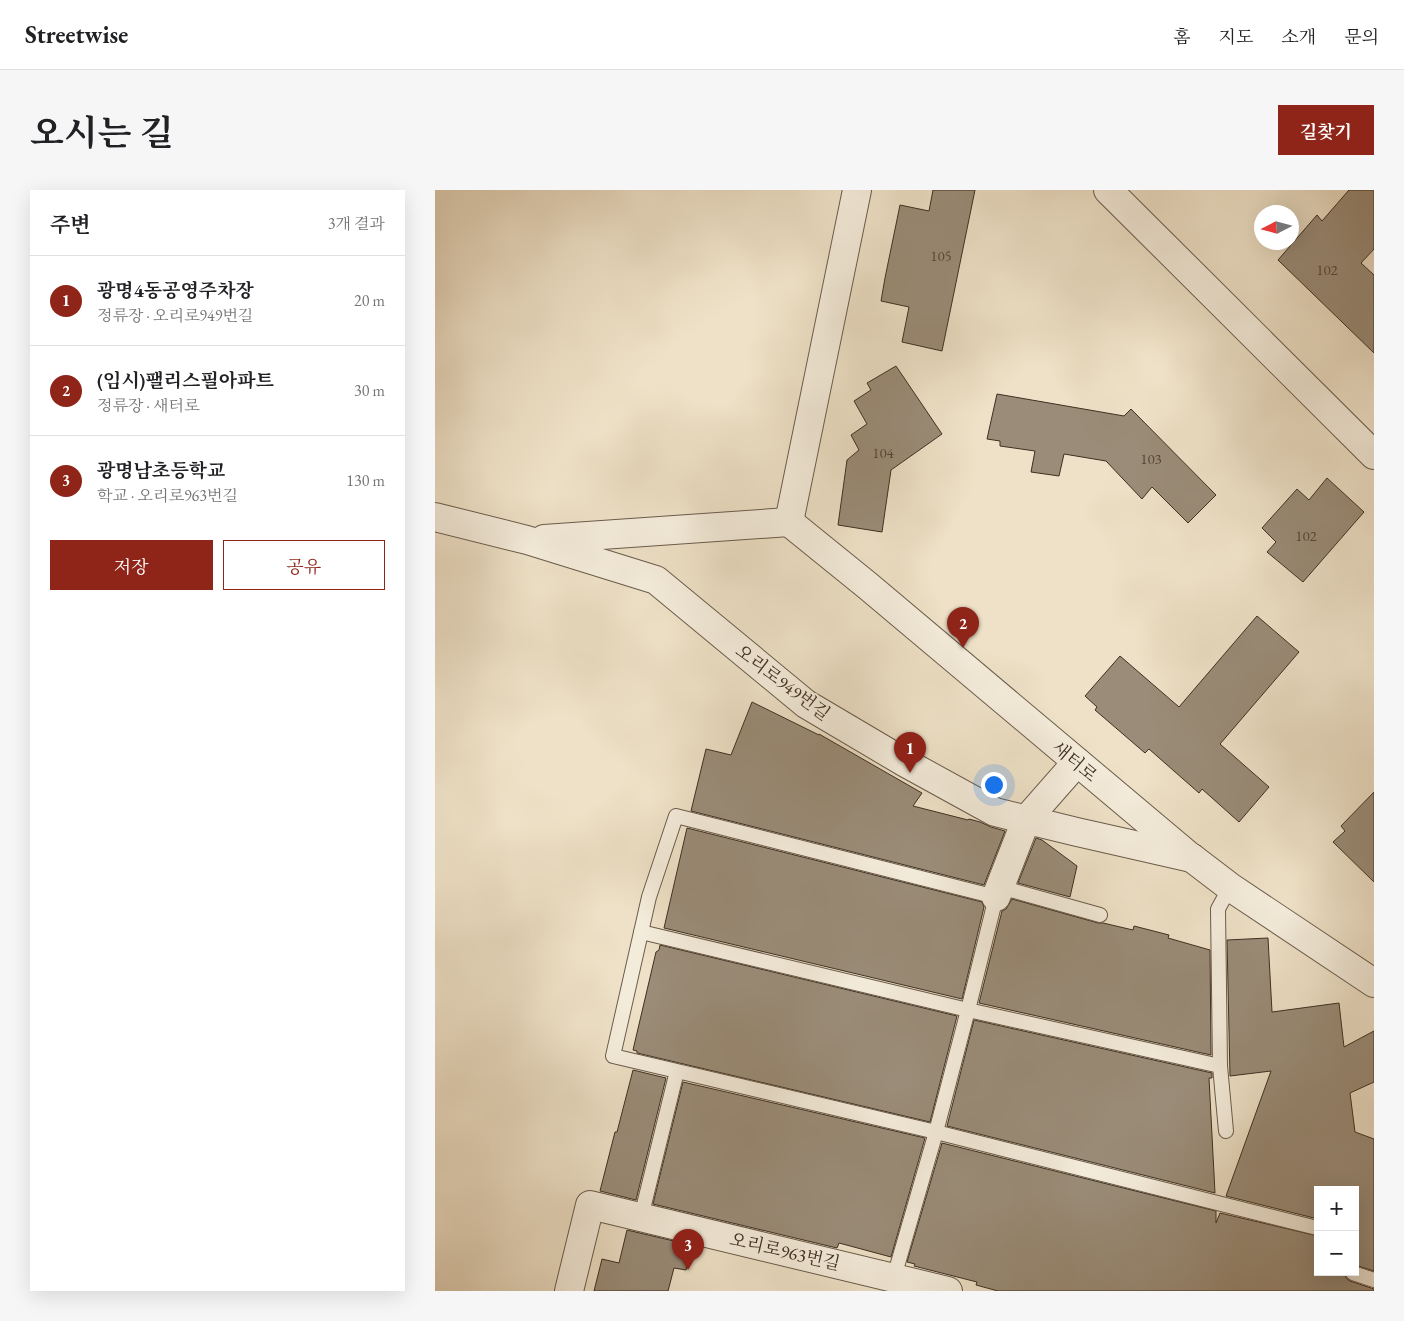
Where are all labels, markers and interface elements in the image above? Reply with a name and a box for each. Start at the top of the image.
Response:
text: Streetwise [25,19,128,50]
text: 홈 [1173,25,1191,48]
text: 지도 [1219,25,1253,48]
text: 소개 [1281,25,1316,48]
text: 문의 [1344,25,1379,48]
button: 길찾기 [1278,105,1374,155]
text: 오시는 길 [30,110,174,155]
north arrow [1254,205,1299,250]
text: 주변 [50,211,91,238]
text: 3개 결과 [328,213,385,234]
house number: 105 [930,246,952,265]
house number: 102 [1316,260,1339,279]
text: 광명4동공영주차장 [97,278,254,303]
text: 1 [62,290,70,311]
text: 20 m [354,290,385,311]
text: 정류장 · 오리로949번길 [97,305,253,326]
text: (임시)팰리스필아파트 [97,368,274,393]
text: 2 [62,380,70,401]
text: 30 m [354,380,385,401]
text: 정류장 · 새터로 [97,395,199,416]
house number: 104 [872,443,895,462]
house number: 103 [1140,449,1162,468]
text: 광명남초등학교 [97,458,225,483]
text: 3 [62,470,70,491]
text: 130 m [346,470,385,491]
text: 학교 · 오리로963번길 [97,485,238,506]
house number: 102 [1295,526,1318,545]
button: 저장 [50,540,213,590]
button: 공유 [223,540,385,590]
pin: 2 [947,607,979,648]
street label: 오리로949번길 [731,639,835,725]
pin: 1 [894,732,926,773]
street label: 새터로 [1048,735,1102,787]
your location [981,772,1007,798]
map controls [1314,1186,1359,1276]
button: + [1314,1186,1359,1231]
street label: 오리로963번길 [727,1227,843,1275]
pin: 3 [672,1229,704,1270]
button: − [1314,1231,1359,1276]

